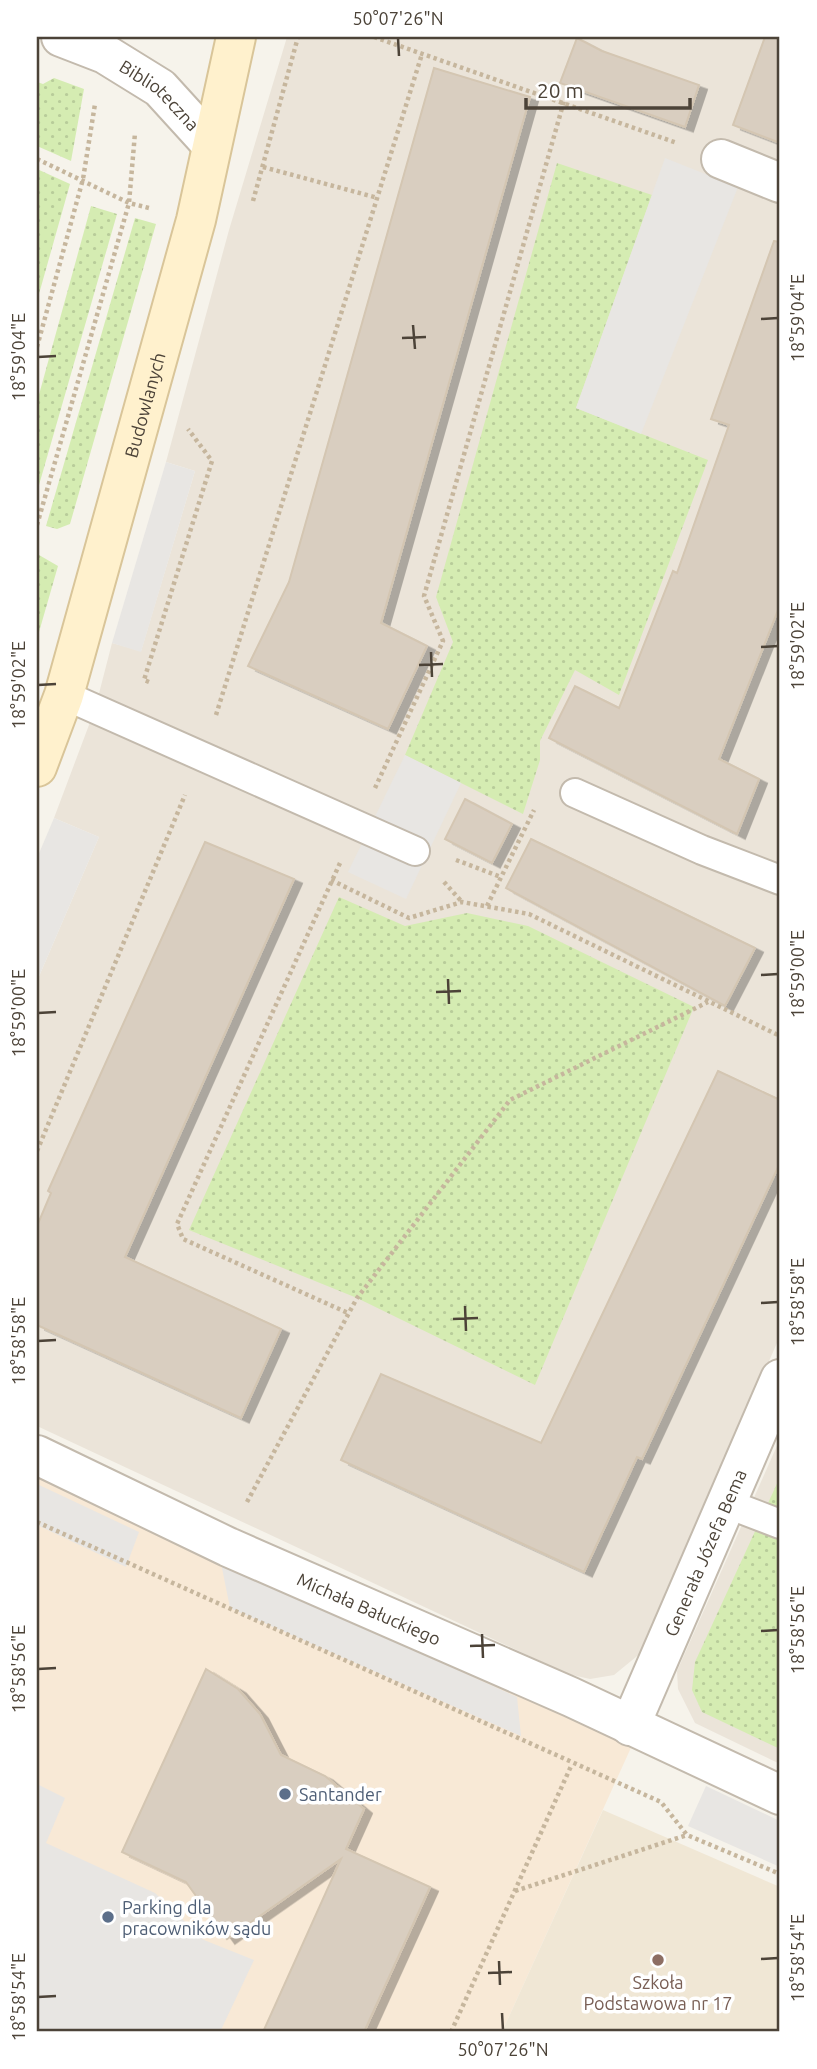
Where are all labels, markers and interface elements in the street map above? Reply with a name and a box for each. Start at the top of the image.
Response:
text: 50°07'26"N [352,8,444,28]
street label: Biblioteczna [116,56,204,134]
scale bar [526,66,691,110]
text: 20 m [537,78,584,102]
text: 18°59'04"E [787,274,807,362]
text: 18°59'04"E [8,313,28,401]
street label: Budowlanych [120,350,169,460]
text: 18°59'02"E [787,602,807,690]
text: 18°59'02"E [8,641,28,729]
text: 18°59'00"E [787,930,807,1018]
text: 18°59'00"E [8,969,28,1057]
text: 18°58'58"E [787,1258,807,1346]
text: 18°58'58"E [8,1297,28,1385]
street label: Generała Józefa Bema [660,1466,750,1639]
street label: Michała Bałuckiego [294,1569,444,1649]
text: 18°58'56"E [787,1586,807,1674]
text: 18°58'56"E [8,1625,28,1713]
place label: Santander [299,1784,382,1804]
marker: Santander [277,1786,293,1802]
place label: Parking dla pracowników sądu [122,1897,271,1938]
marker: Parking dla pracowników sądu [100,1909,116,1925]
text: 18°58'54"E [787,1914,807,2002]
marker: Szkoła Podstawowa nr 17 [650,1952,666,1968]
text: 18°58'54"E [8,1953,28,2041]
place label: Szkoła Podstawowa nr 17 [583,1972,733,2013]
text: 50°07'26"N [457,2039,549,2059]

